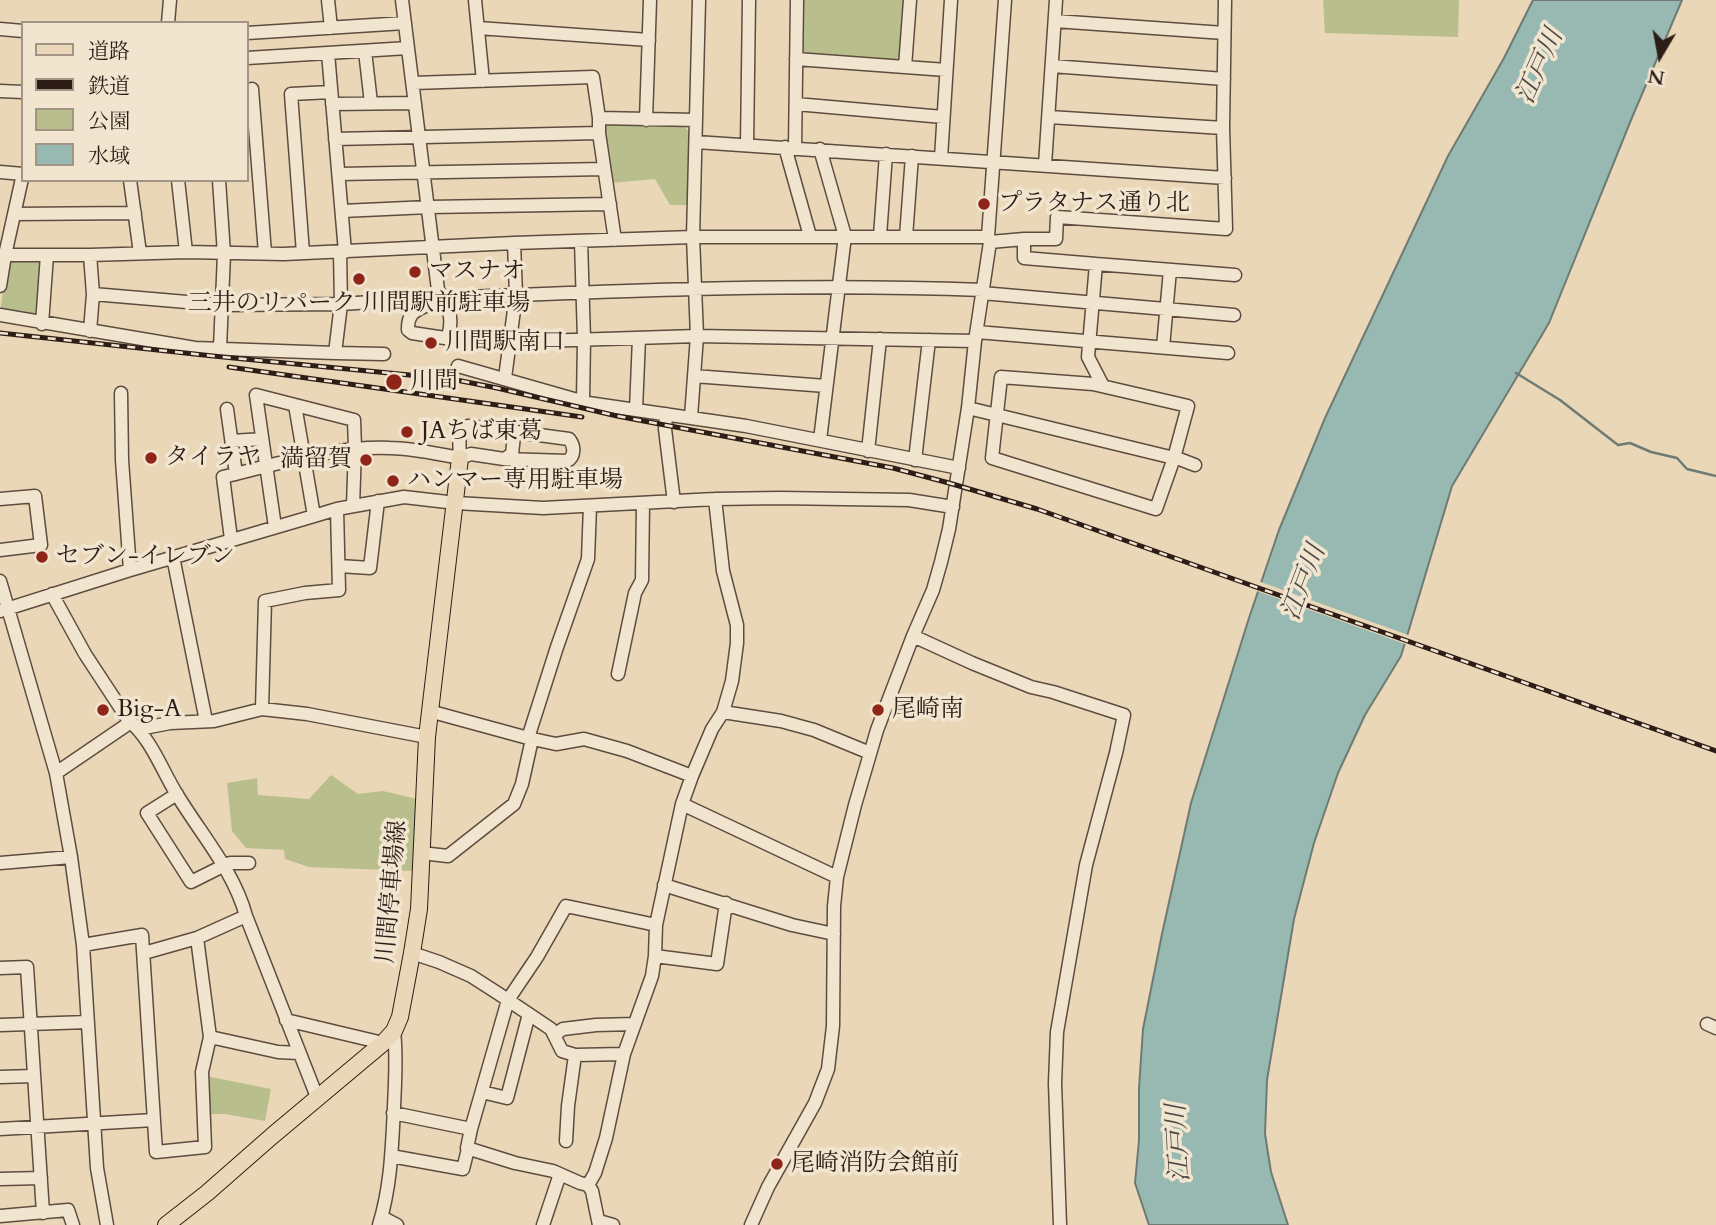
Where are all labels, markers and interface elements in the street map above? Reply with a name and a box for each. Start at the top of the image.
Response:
legend [21,21,248,182]
north arrow [1625,21,1695,91]
water label: 江戸川 [1511,25,1571,109]
text: 道路 [88,37,130,66]
text: N [1646,62,1667,91]
text: 鉄道 [88,72,130,101]
text: 公園 [88,107,130,136]
text: 水域 [88,142,130,171]
place label: プラタナス通り北 [998,190,1190,218]
marker: プラタナス通り北 [976,196,992,212]
place label: マスナオ [429,258,525,286]
marker: マスナオ [407,264,423,280]
marker: 三井のリパーク 川間駅前駐車場 [351,271,367,287]
place label: 三井のリパーク 川間駅前駐車場 [188,290,530,318]
place label: 川間駅南口 [445,329,565,357]
marker: 川間駅南口 [423,335,439,351]
place label: 川間 [410,368,458,396]
marker: 川間 [384,372,404,392]
place label: JAちば東葛 [421,418,542,446]
marker: JAちば東葛 [399,424,415,440]
place label: タイラヤ [165,444,261,472]
place label: 満留賀 [280,446,352,474]
marker: タイラヤ [143,450,159,466]
marker: 満留賀 [358,452,374,468]
place label: ハンマー専用駐車場 [407,467,623,495]
marker: ハンマー専用駐車場 [385,473,401,489]
water label: 江戸川 [1276,541,1334,625]
place label: セブン-イレブン [56,543,235,571]
marker: セブン-イレブン [34,549,50,565]
place label: Big-A [117,696,181,724]
place label: 尾崎南 [892,696,964,724]
marker: Big-A [95,702,111,718]
marker: 尾崎南 [870,702,886,718]
street label: 川間停車場線 [372,819,414,965]
water label: 江戸川 [1162,1103,1198,1183]
place label: 尾崎消防会館前 [791,1150,959,1178]
marker: 尾崎消防会館前 [769,1156,785,1172]

